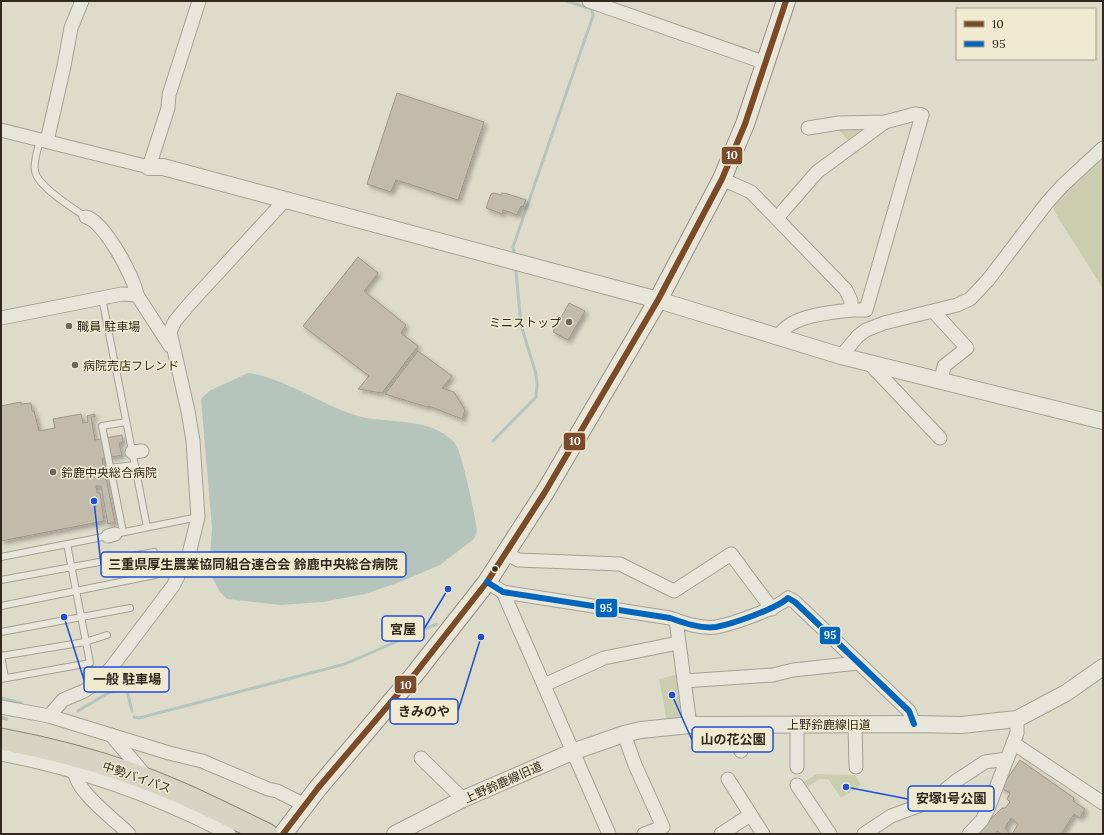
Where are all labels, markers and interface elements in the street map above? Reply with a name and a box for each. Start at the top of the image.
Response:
legend [956,8,1096,60]
text: 10 [992,16,1004,31]
text: 95 [992,36,1005,51]
line badge: 10 [721,146,743,165]
text: 10 [726,148,738,162]
place label: ミニストップ [489,315,561,330]
marker: ミニストップ [564,317,574,327]
place label: 職員 駐車場 [77,319,140,334]
marker: 職員 駐車場 [64,321,74,331]
place label: 病院売店フレンド [83,358,179,373]
marker: 病院売店フレンド [70,360,80,370]
line badge: 10 [563,432,586,451]
text: 10 [569,434,581,448]
place label: 鈴鹿中央総合病院 [61,465,157,480]
marker: 鈴鹿中央総合病院 [48,467,58,477]
callout: 三重県厚生農業協同組合連合会 鈴鹿中央総合病院 [101,552,406,577]
text: 三重県厚生農業協同組合連合会 鈴鹿中央総合病院 [108,556,398,573]
unlabelled marker [490,564,500,574]
line badge: 95 [595,598,618,618]
text: 95 [600,601,612,615]
callout: 宮屋 [382,616,424,641]
text: 宮屋 [390,621,416,638]
line badge: 95 [819,626,841,645]
text: 95 [824,628,836,642]
callout: 一般 駐車場 [84,667,169,692]
text: 一般 駐車場 [93,671,161,688]
line badge: 10 [394,675,417,694]
text: 10 [400,678,412,692]
callout: きみのや [390,699,458,724]
text: きみのや [398,703,450,720]
street label: 上野鈴鹿線旧道 [787,717,871,732]
callout: 山の花公園 [692,727,773,752]
text: 山の花公園 [700,731,766,748]
street label: 中勢バイパス [101,758,173,796]
street label: 上野鈴鹿線旧道 [462,758,544,806]
callout: 安塚1号公園 [908,786,994,811]
text: 安塚1号公園 [916,790,986,807]

